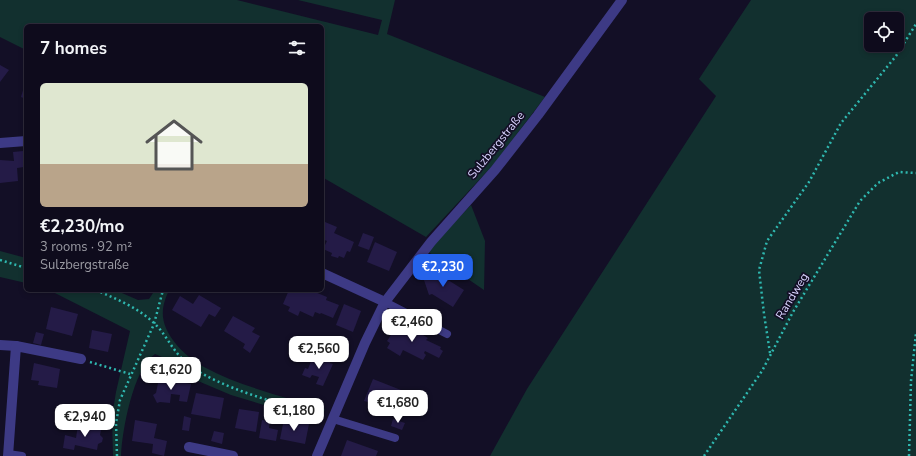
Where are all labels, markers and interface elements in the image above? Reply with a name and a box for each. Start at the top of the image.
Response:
map controls [864,12,904,52]
button: locate [864,12,904,52]
text: 7 homes [40,37,107,60]
icon: filters [286,37,308,59]
street label: Sulzbergstraße [464,108,528,182]
icon: home [138,109,210,181]
text: €2,230/mo [40,215,124,238]
text: 3 rooms · 92 m² [40,238,132,256]
pin: €2,230 [410,254,476,288]
text: Sulzbergstraße [40,256,129,274]
text: €2,230 [422,258,464,276]
street label: Randweg [772,270,812,322]
pin: €2,460 [379,309,445,343]
text: €2,460 [391,313,433,331]
pin: €2,560 [286,336,352,370]
text: €2,560 [298,340,340,358]
pin: €1,620 [138,357,204,391]
text: €1,620 [150,361,192,379]
pin: €1,680 [365,390,431,424]
text: €1,680 [377,394,419,412]
pin: €1,180 [261,398,327,432]
text: €1,180 [273,402,315,420]
pin: €2,940 [52,404,118,438]
text: €2,940 [64,408,106,426]

